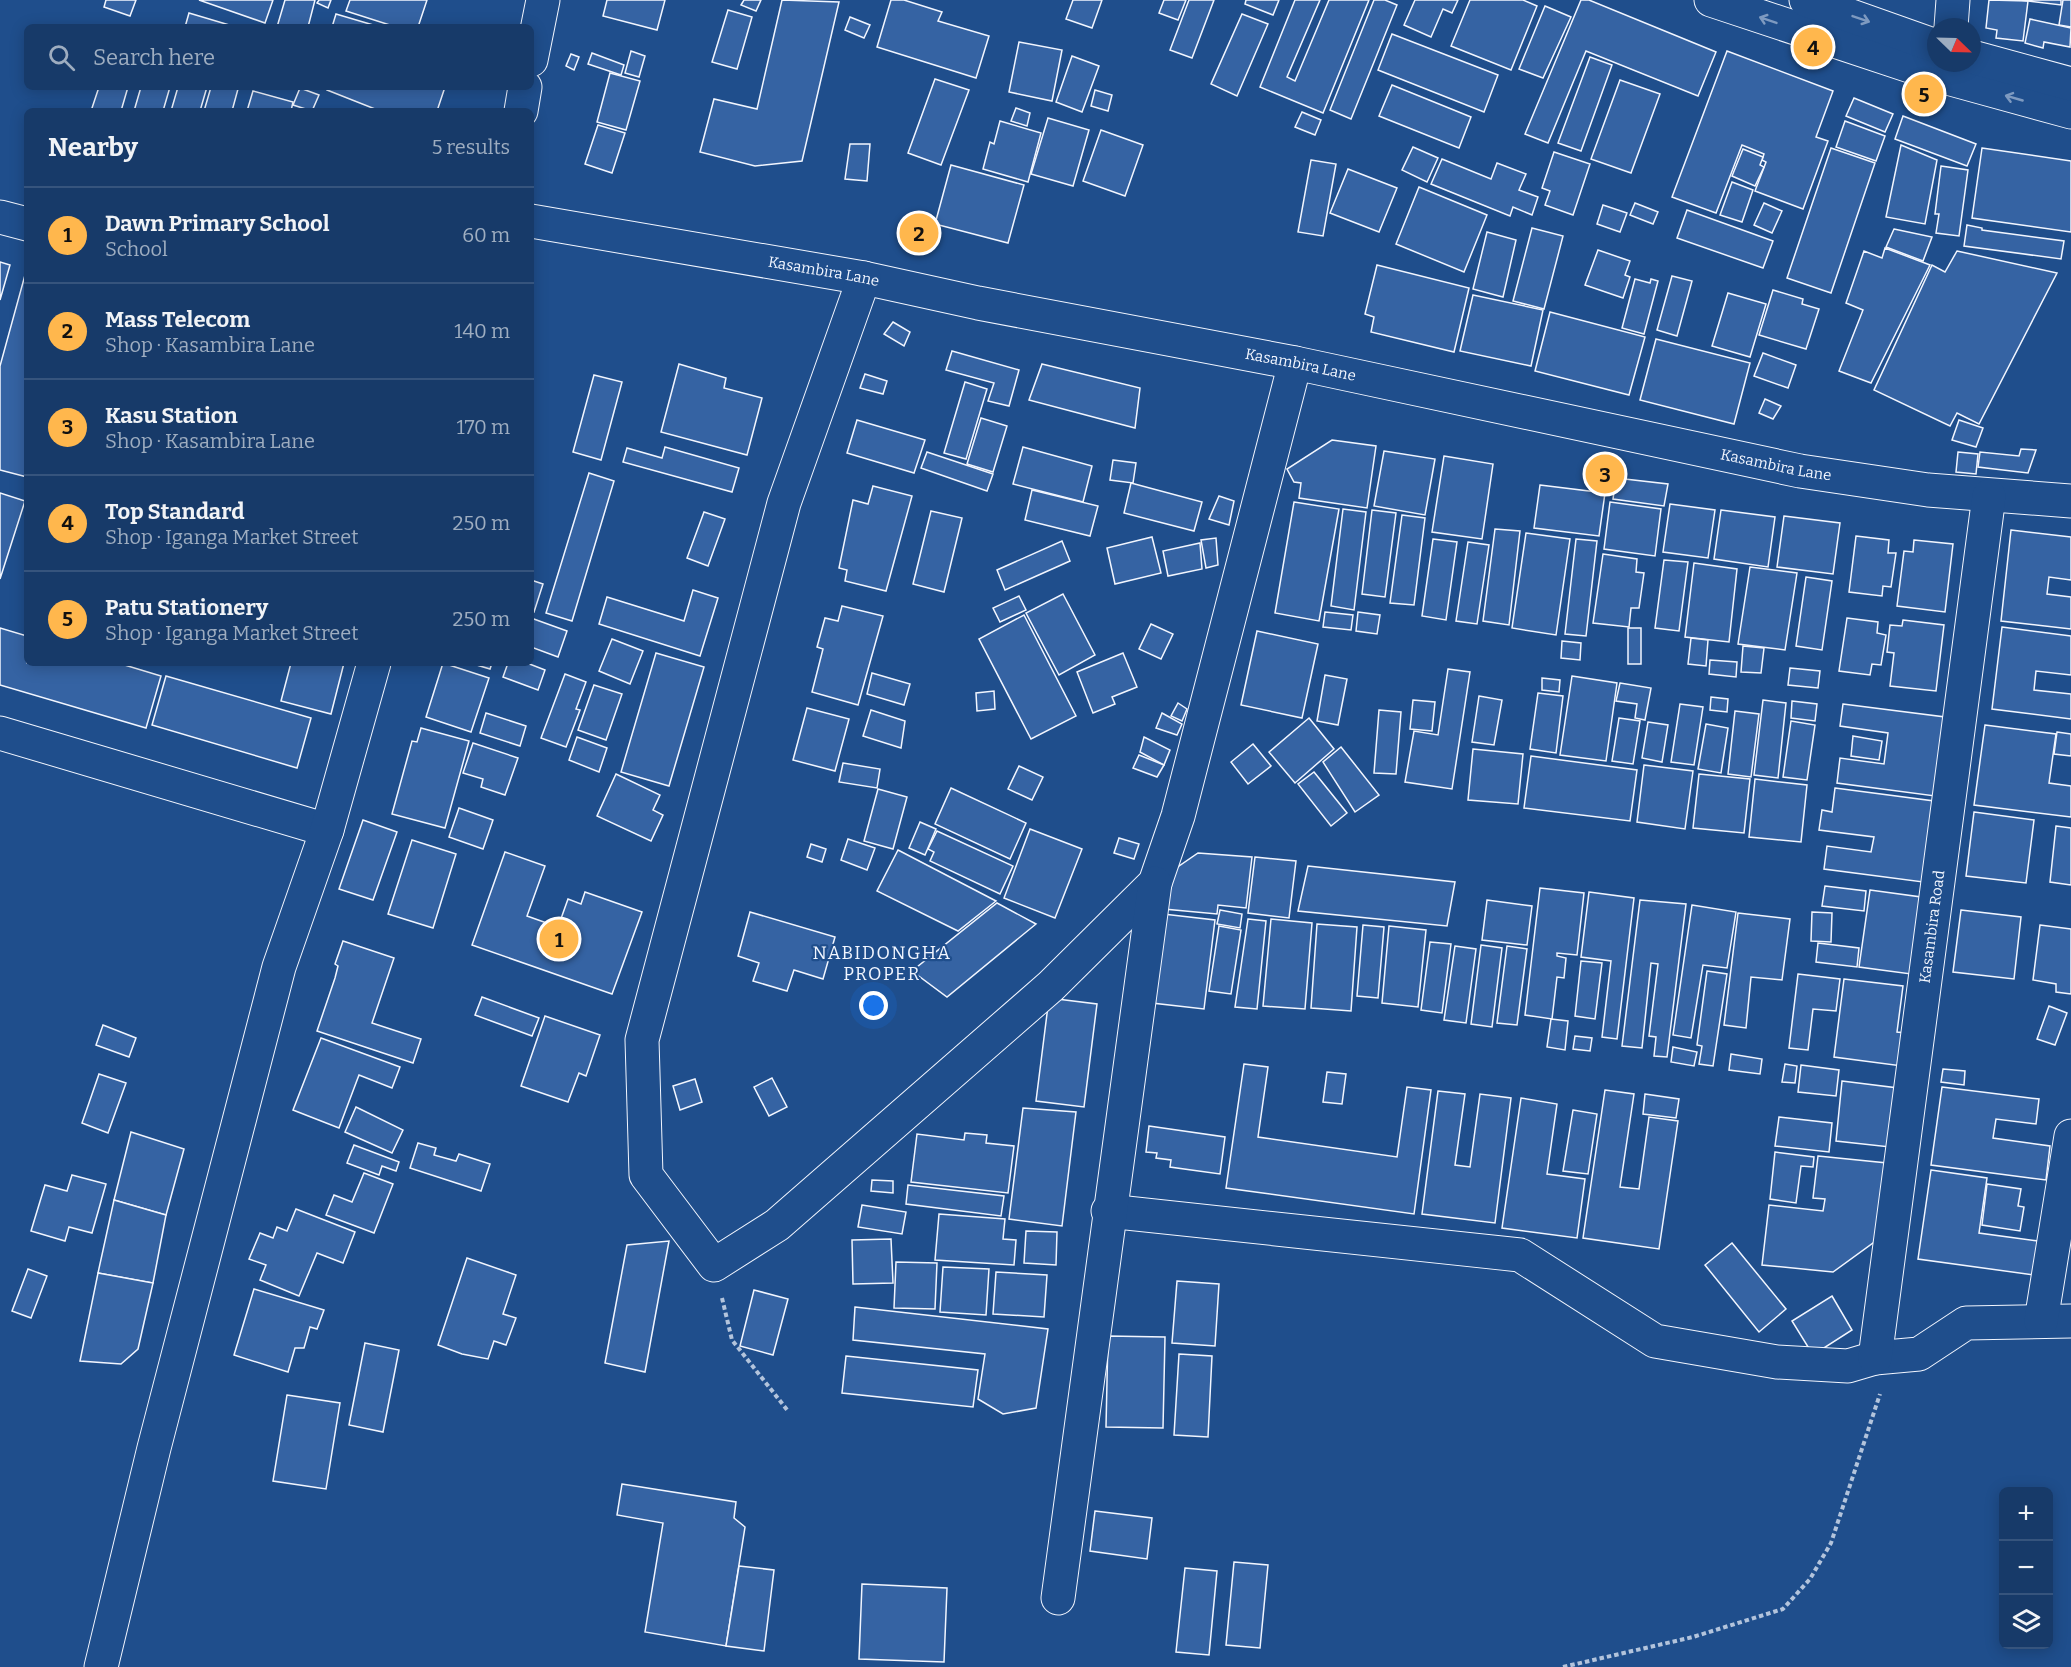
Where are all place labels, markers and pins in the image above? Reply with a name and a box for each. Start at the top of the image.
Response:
pin: 4 [1794,24,1832,70]
pin: 5 [1904,72,1944,116]
pin: 2 [900,210,938,256]
pin: 3 [1586,452,1624,496]
pin: 1 [540,916,578,962]

